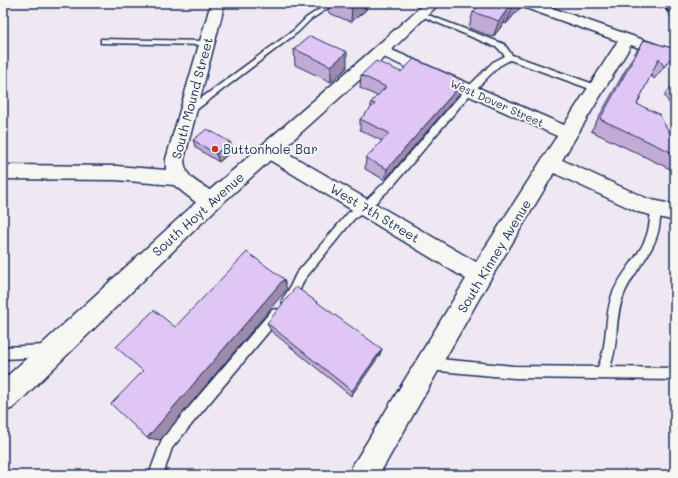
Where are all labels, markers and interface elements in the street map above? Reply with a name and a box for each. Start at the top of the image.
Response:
street label: South Mound Street [167,35,216,161]
street label: West Dover Street [448,75,547,130]
place label: Buttonhole Bar [223,140,318,157]
marker: Buttonhole Bar [210,144,220,154]
street label: South Hoyt Avenue [148,168,247,259]
street label: West 7th Street [327,179,423,246]
street label: South Kinney Avenue [453,196,534,316]

